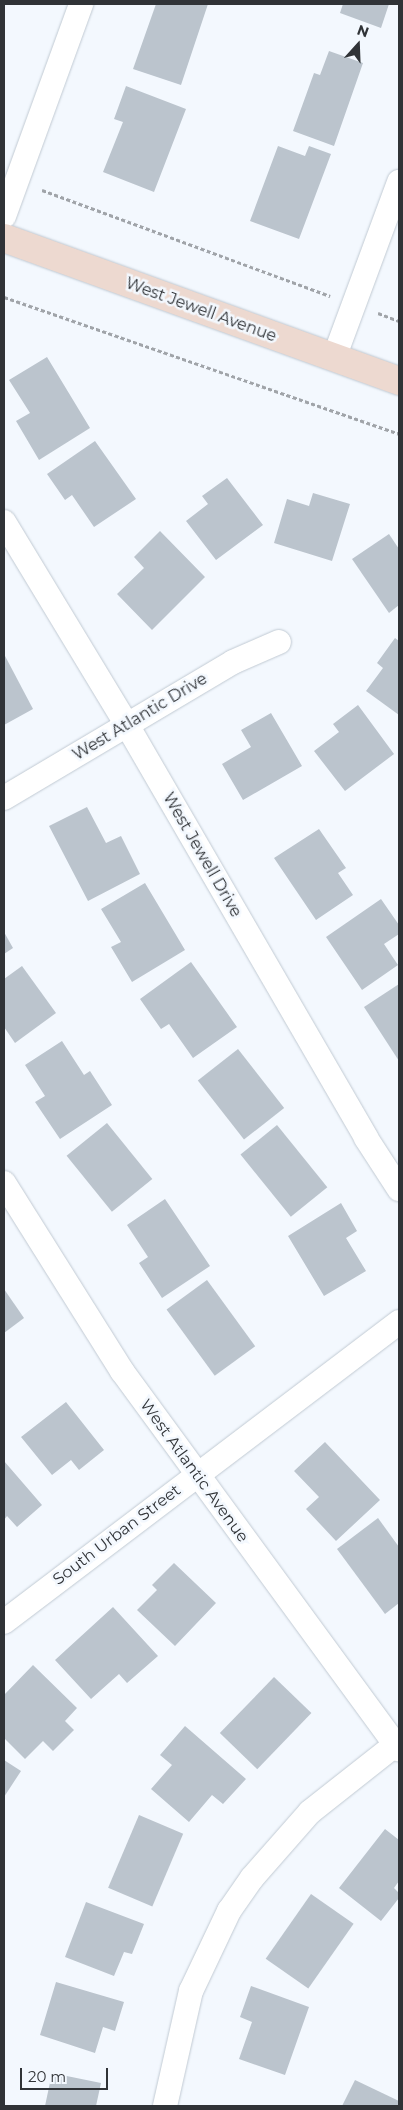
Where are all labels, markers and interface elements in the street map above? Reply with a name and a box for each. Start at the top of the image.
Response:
north arrow [333,20,383,70]
text: N [355,21,372,41]
street label: West Jewell Avenue [123,274,279,346]
street label: West Atlantic Drive [69,669,211,765]
street label: West Jewell Drive [158,789,246,921]
street label: West Atlantic Avenue [136,1396,252,1546]
street label: South Urban Street [49,1481,185,1589]
scale bar [22,2058,110,2090]
text: 20 m [28,2067,66,2086]

